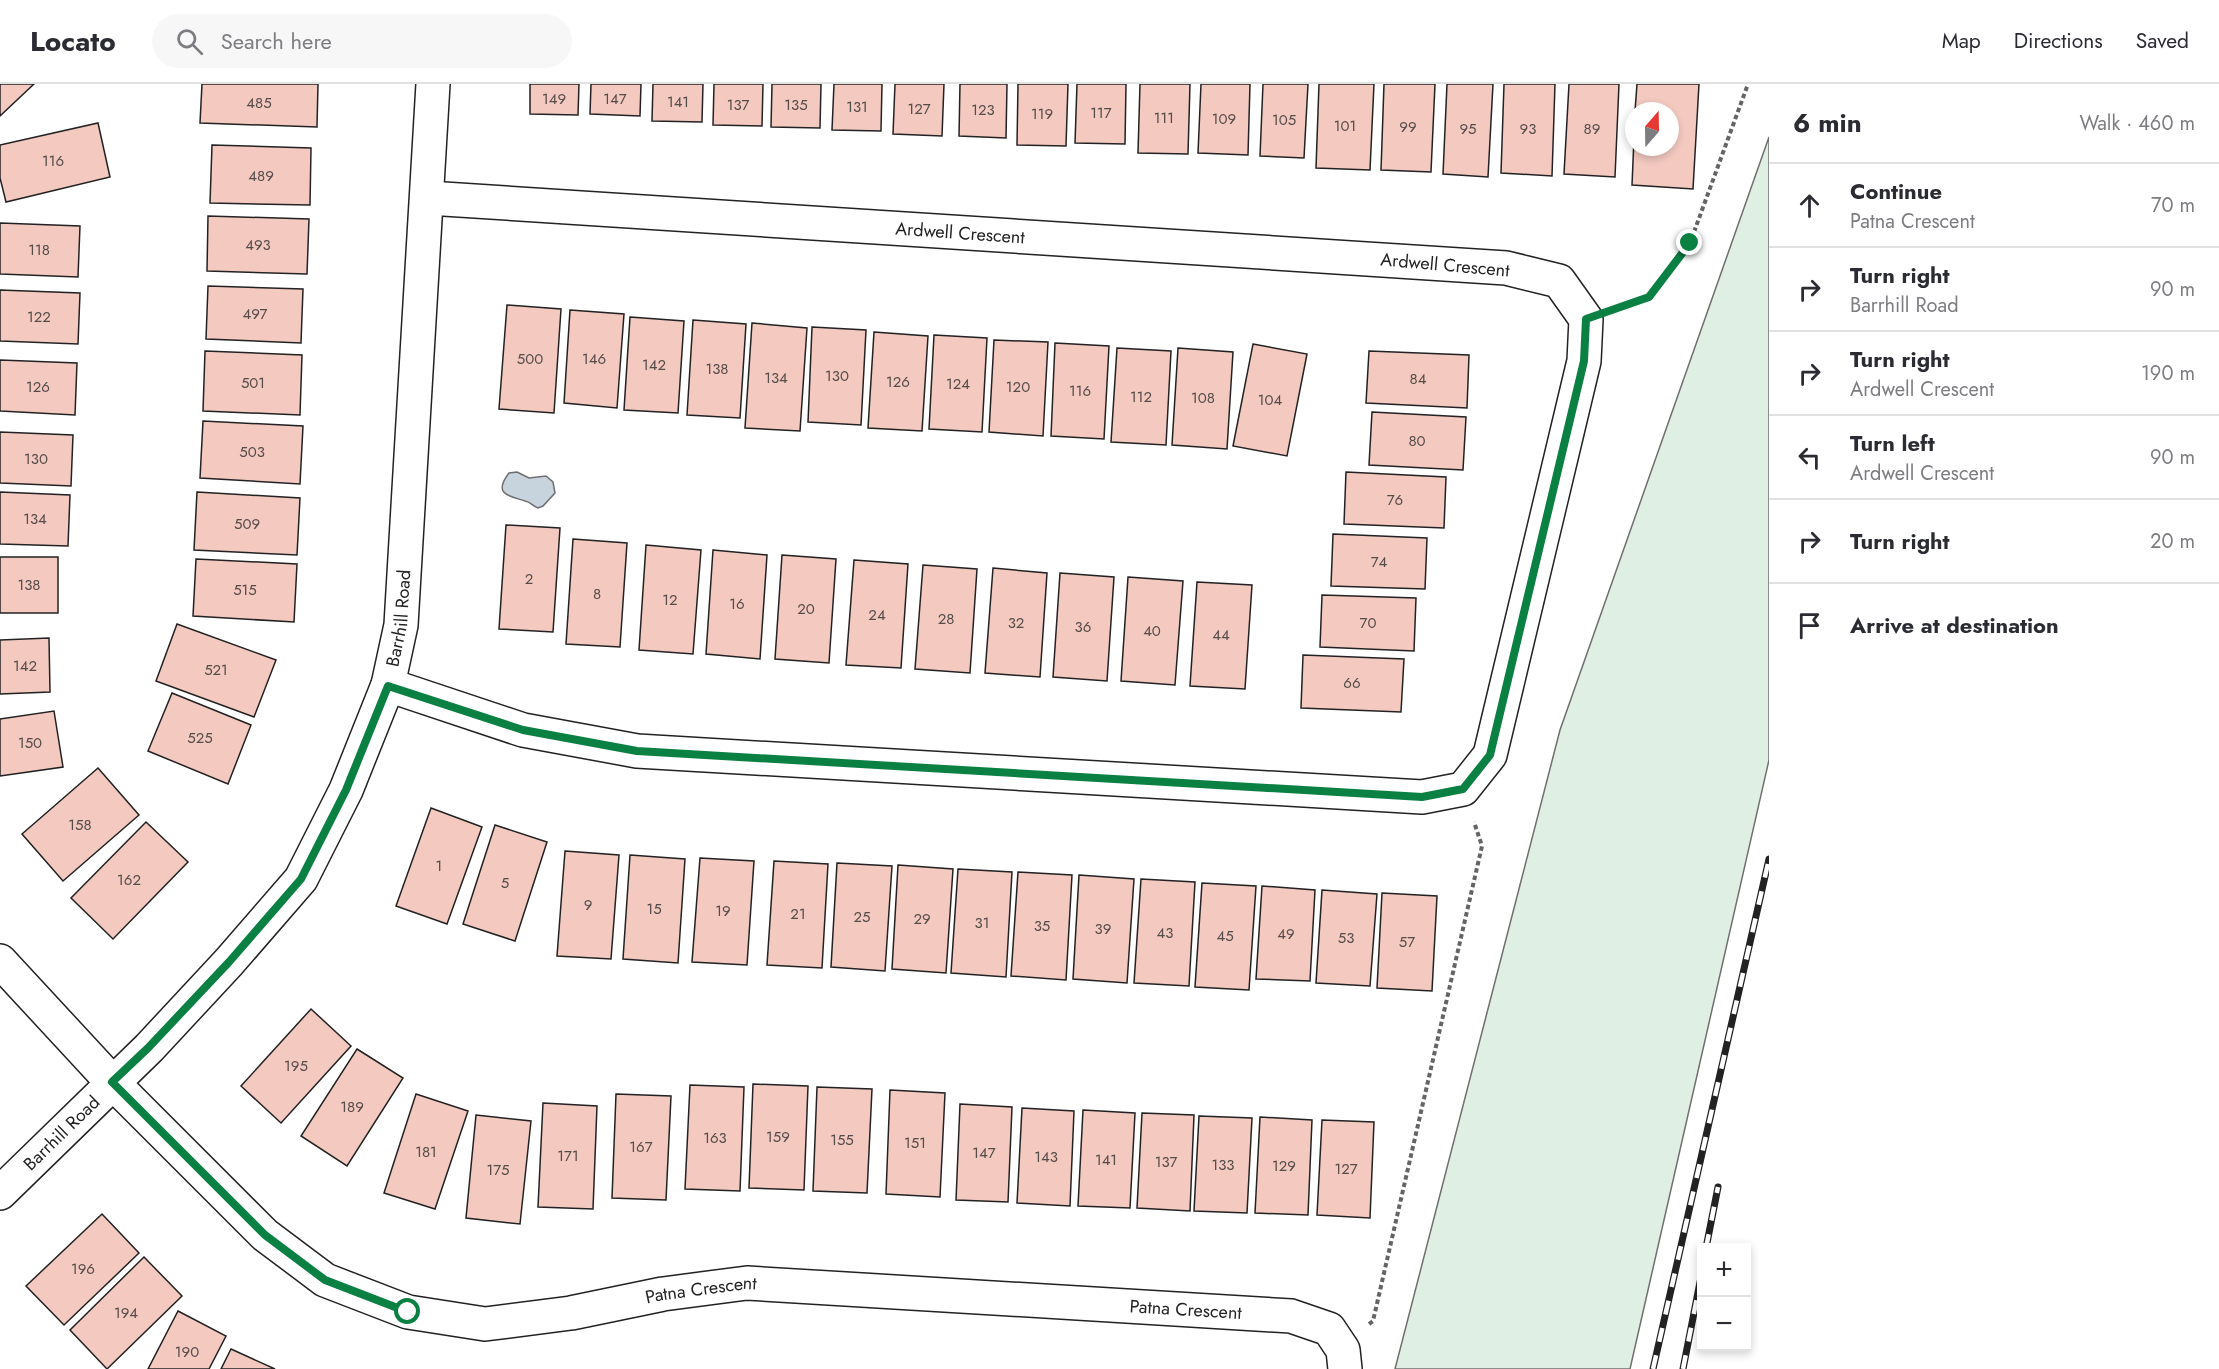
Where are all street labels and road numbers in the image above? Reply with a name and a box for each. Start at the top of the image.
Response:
street label: Ardwell Crescent [894,216,1026,251]
street label: Ardwell Crescent [1379,246,1511,284]
street label: Barrhill Road [379,569,417,669]
street label: Barrhill Road [18,1090,106,1176]
street label: Patna Crescent [643,1270,758,1310]
street label: Patna Crescent [1129,1293,1243,1326]

